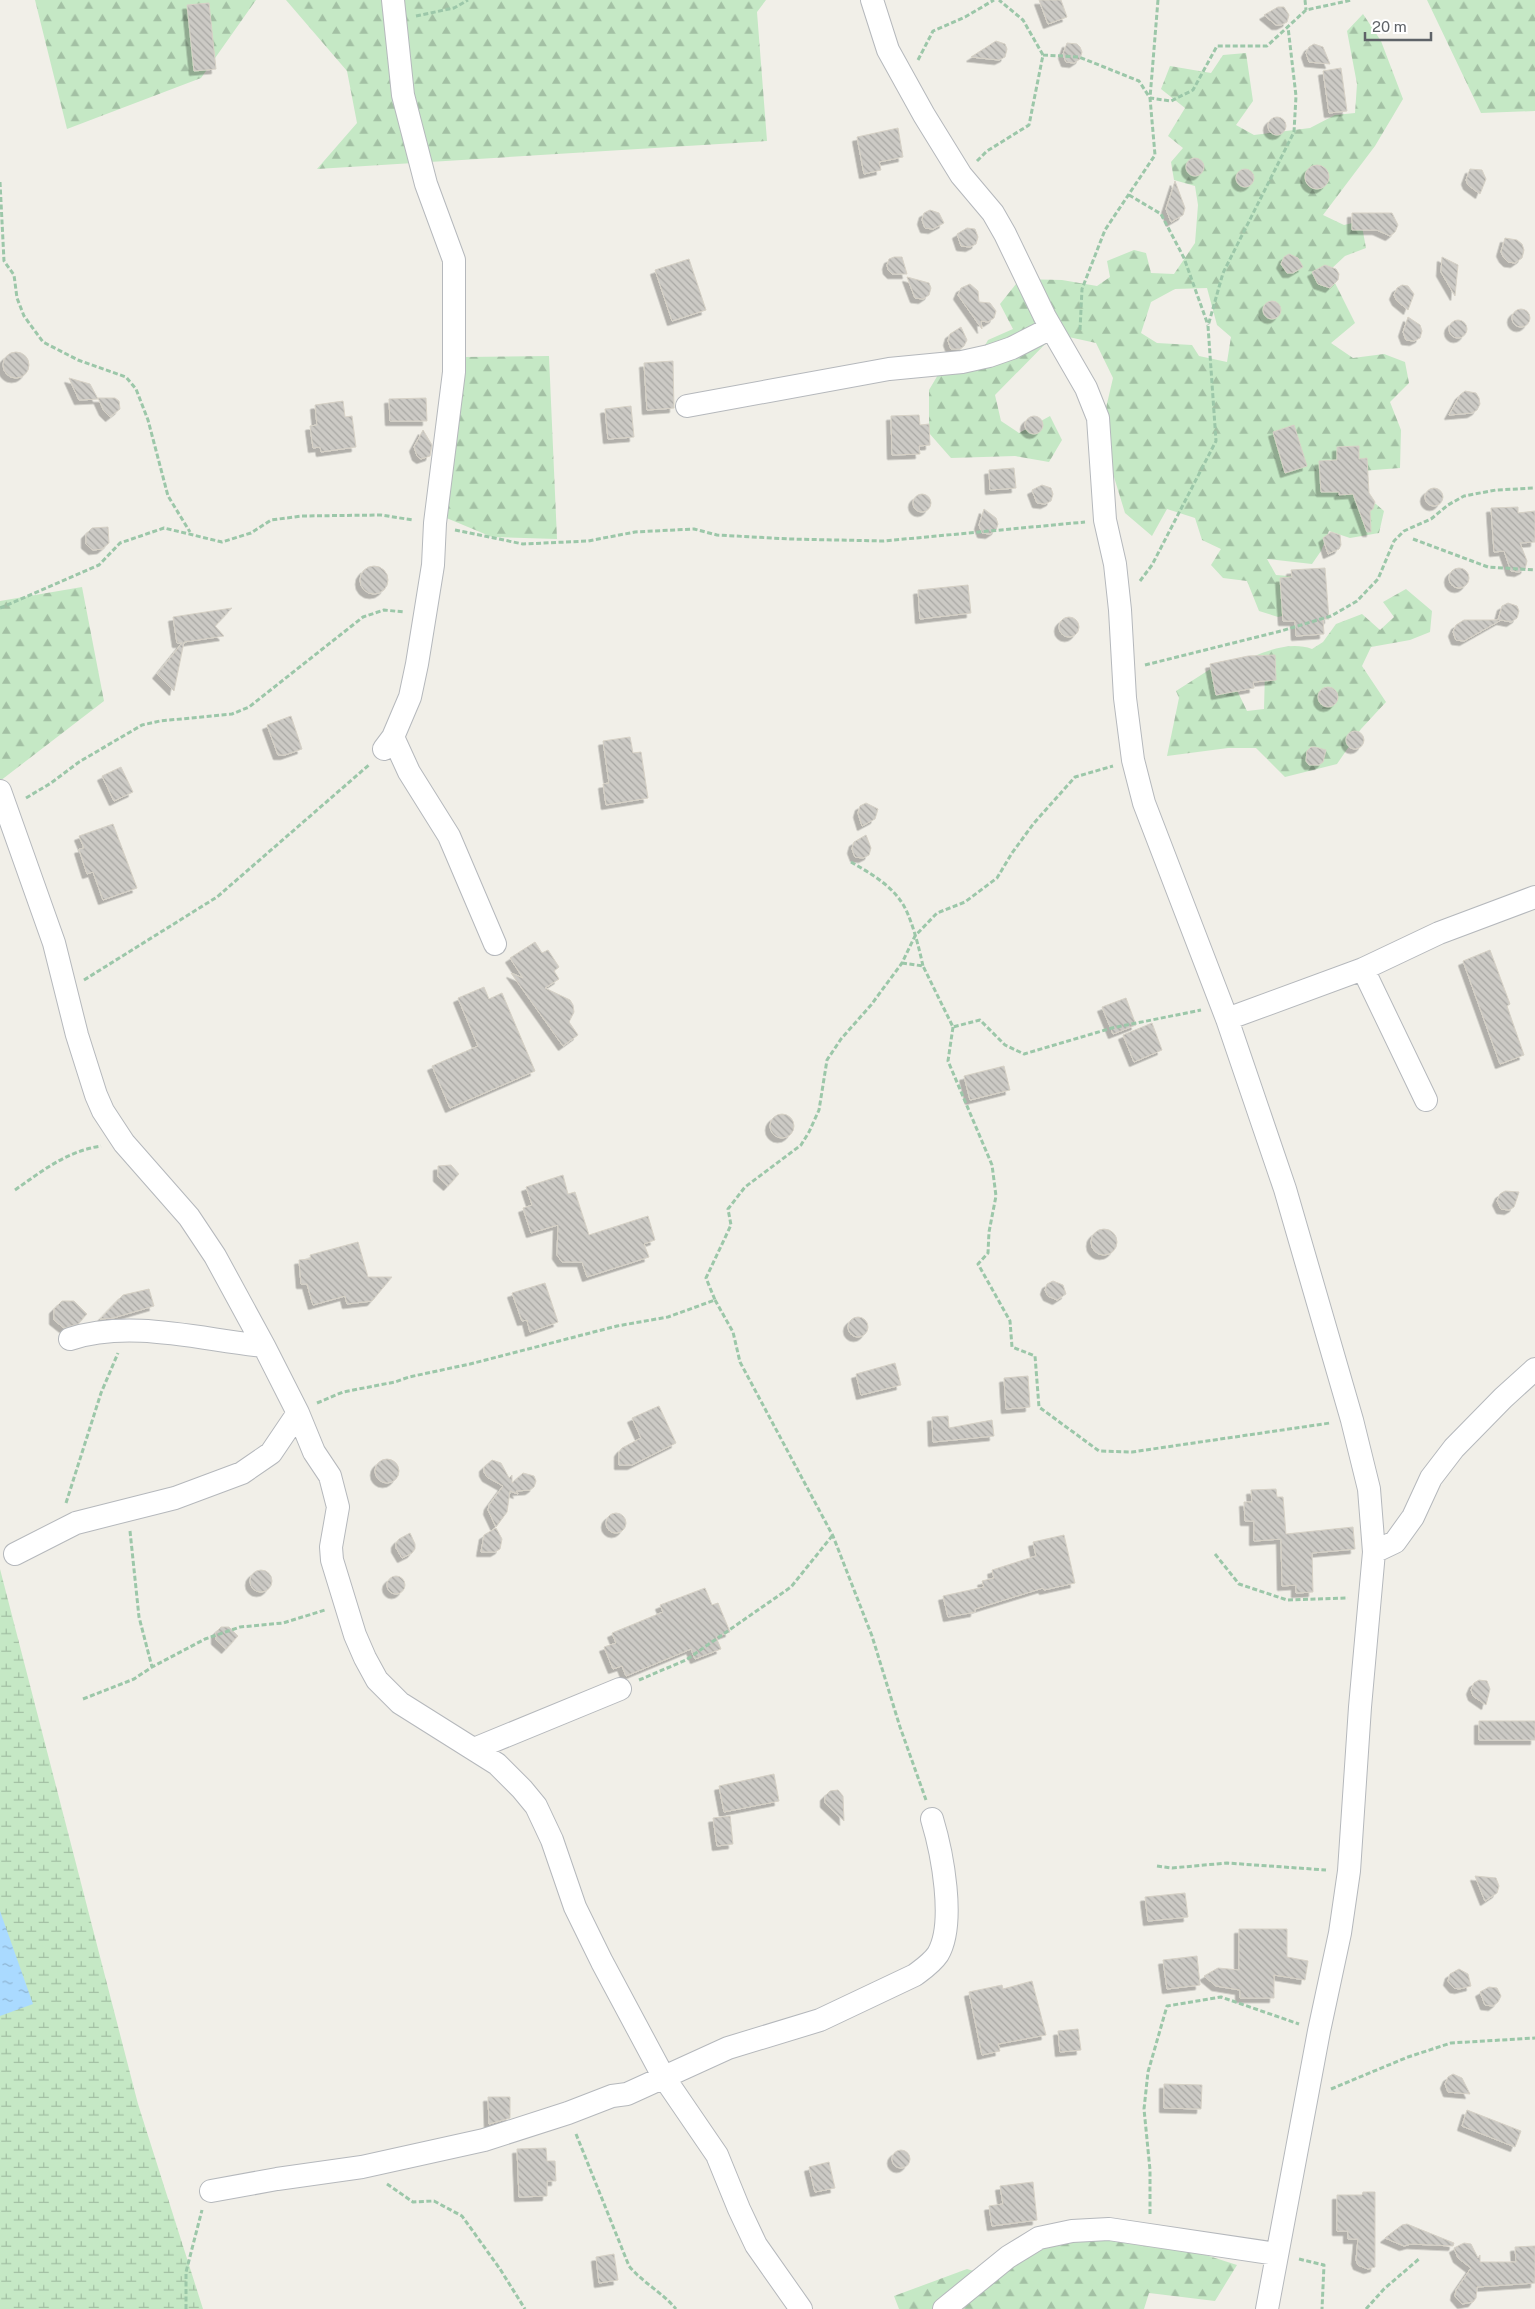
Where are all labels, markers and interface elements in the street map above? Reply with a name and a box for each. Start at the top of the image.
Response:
scale bar [1365,10,1431,42]
text: 20 m [1372,18,1407,35]

